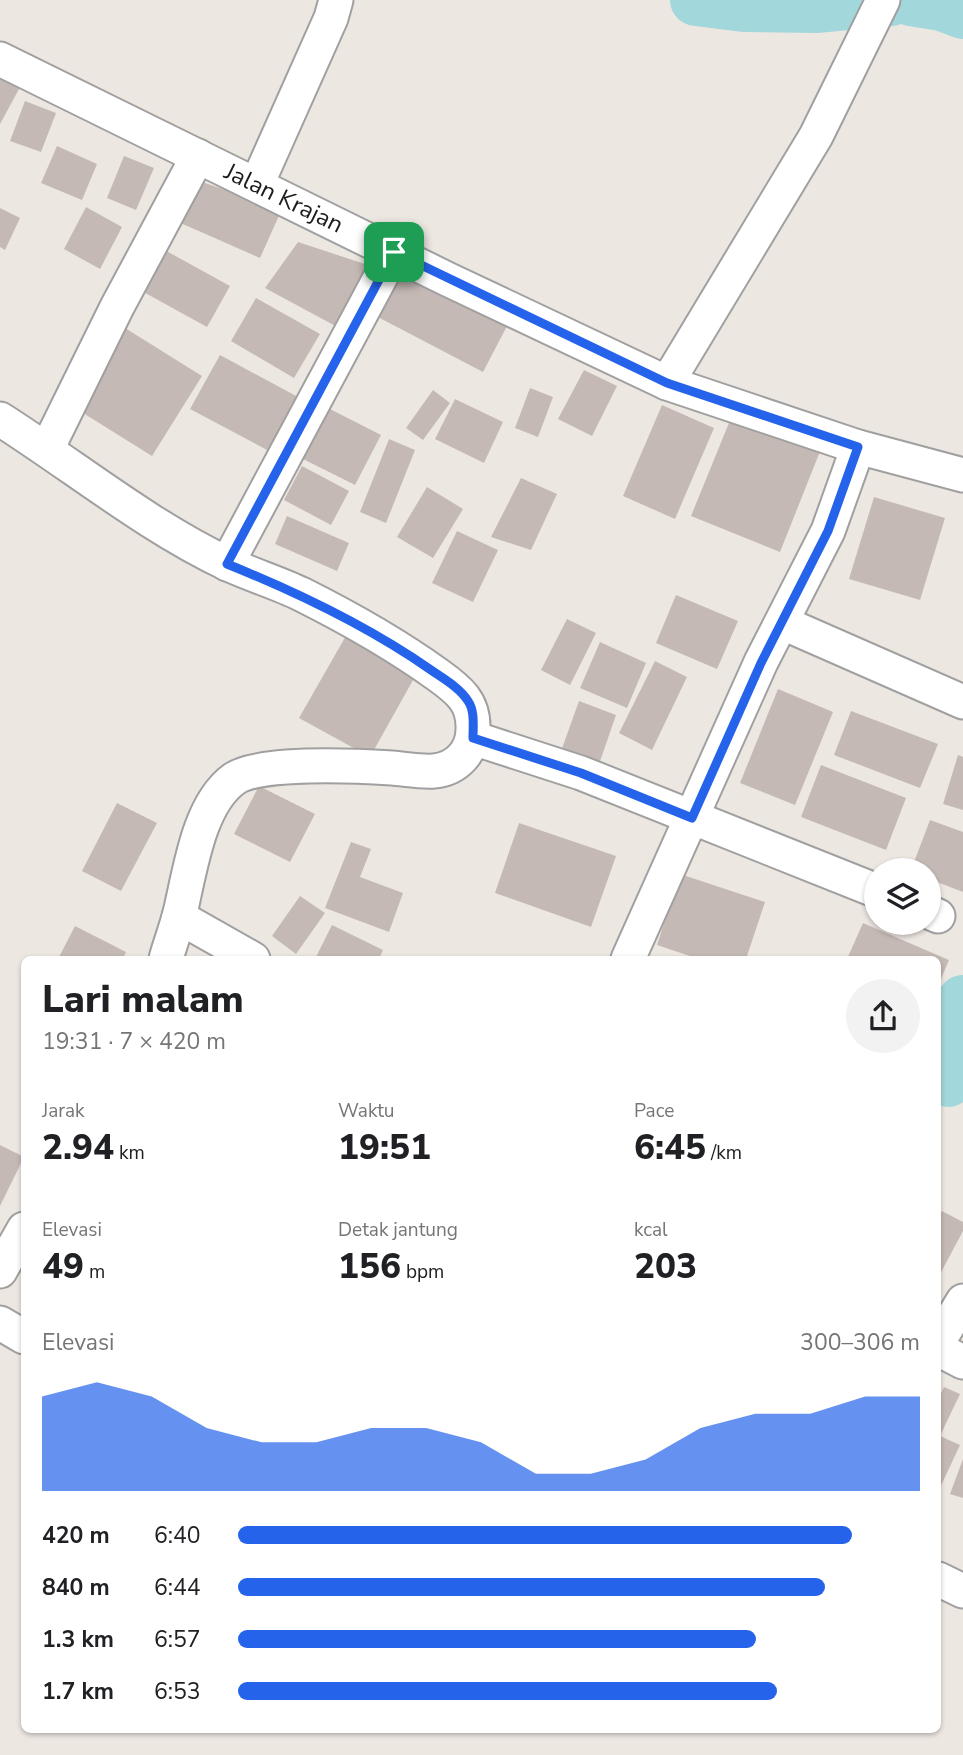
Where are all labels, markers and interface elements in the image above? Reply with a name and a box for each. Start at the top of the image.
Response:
street label: Jalan Krajan [218,155,349,241]
pin [364,222,424,282]
icon: arrive [375,233,413,271]
map controls [864,858,941,935]
button: layers [864,858,941,935]
text: Lari malam [42,974,244,1025]
button: share [846,979,920,1053]
text: 19:31 · 7 × 420 m [42,1026,226,1057]
text: Jarak [42,1098,85,1124]
text: Waktu [338,1098,394,1124]
text: Pace [634,1098,674,1124]
text: 2.94 [42,1124,114,1171]
text: 19:51 [338,1124,431,1171]
text: 6:45 [634,1124,706,1171]
text: km [114,1140,145,1166]
text: /km [706,1140,742,1166]
text: Elevasi [42,1217,102,1243]
text: Detak jantung [338,1217,458,1243]
text: kcal [634,1217,668,1243]
text: 49 [42,1243,84,1290]
text: 156 [338,1243,401,1290]
text: 203 [634,1243,697,1290]
text: m [84,1259,105,1285]
text: bpm [401,1259,444,1285]
text: Elevasi [42,1327,114,1358]
text: 300–306 m [800,1327,920,1358]
text: 420 m [42,1520,110,1551]
text: 6:40 [154,1520,201,1551]
text: 840 m [42,1572,110,1603]
text: 6:44 [154,1572,201,1603]
text: 1.3 km [42,1624,114,1655]
text: 6:57 [154,1624,201,1655]
text: 1.7 km [42,1676,114,1707]
text: 6:53 [154,1676,201,1707]

